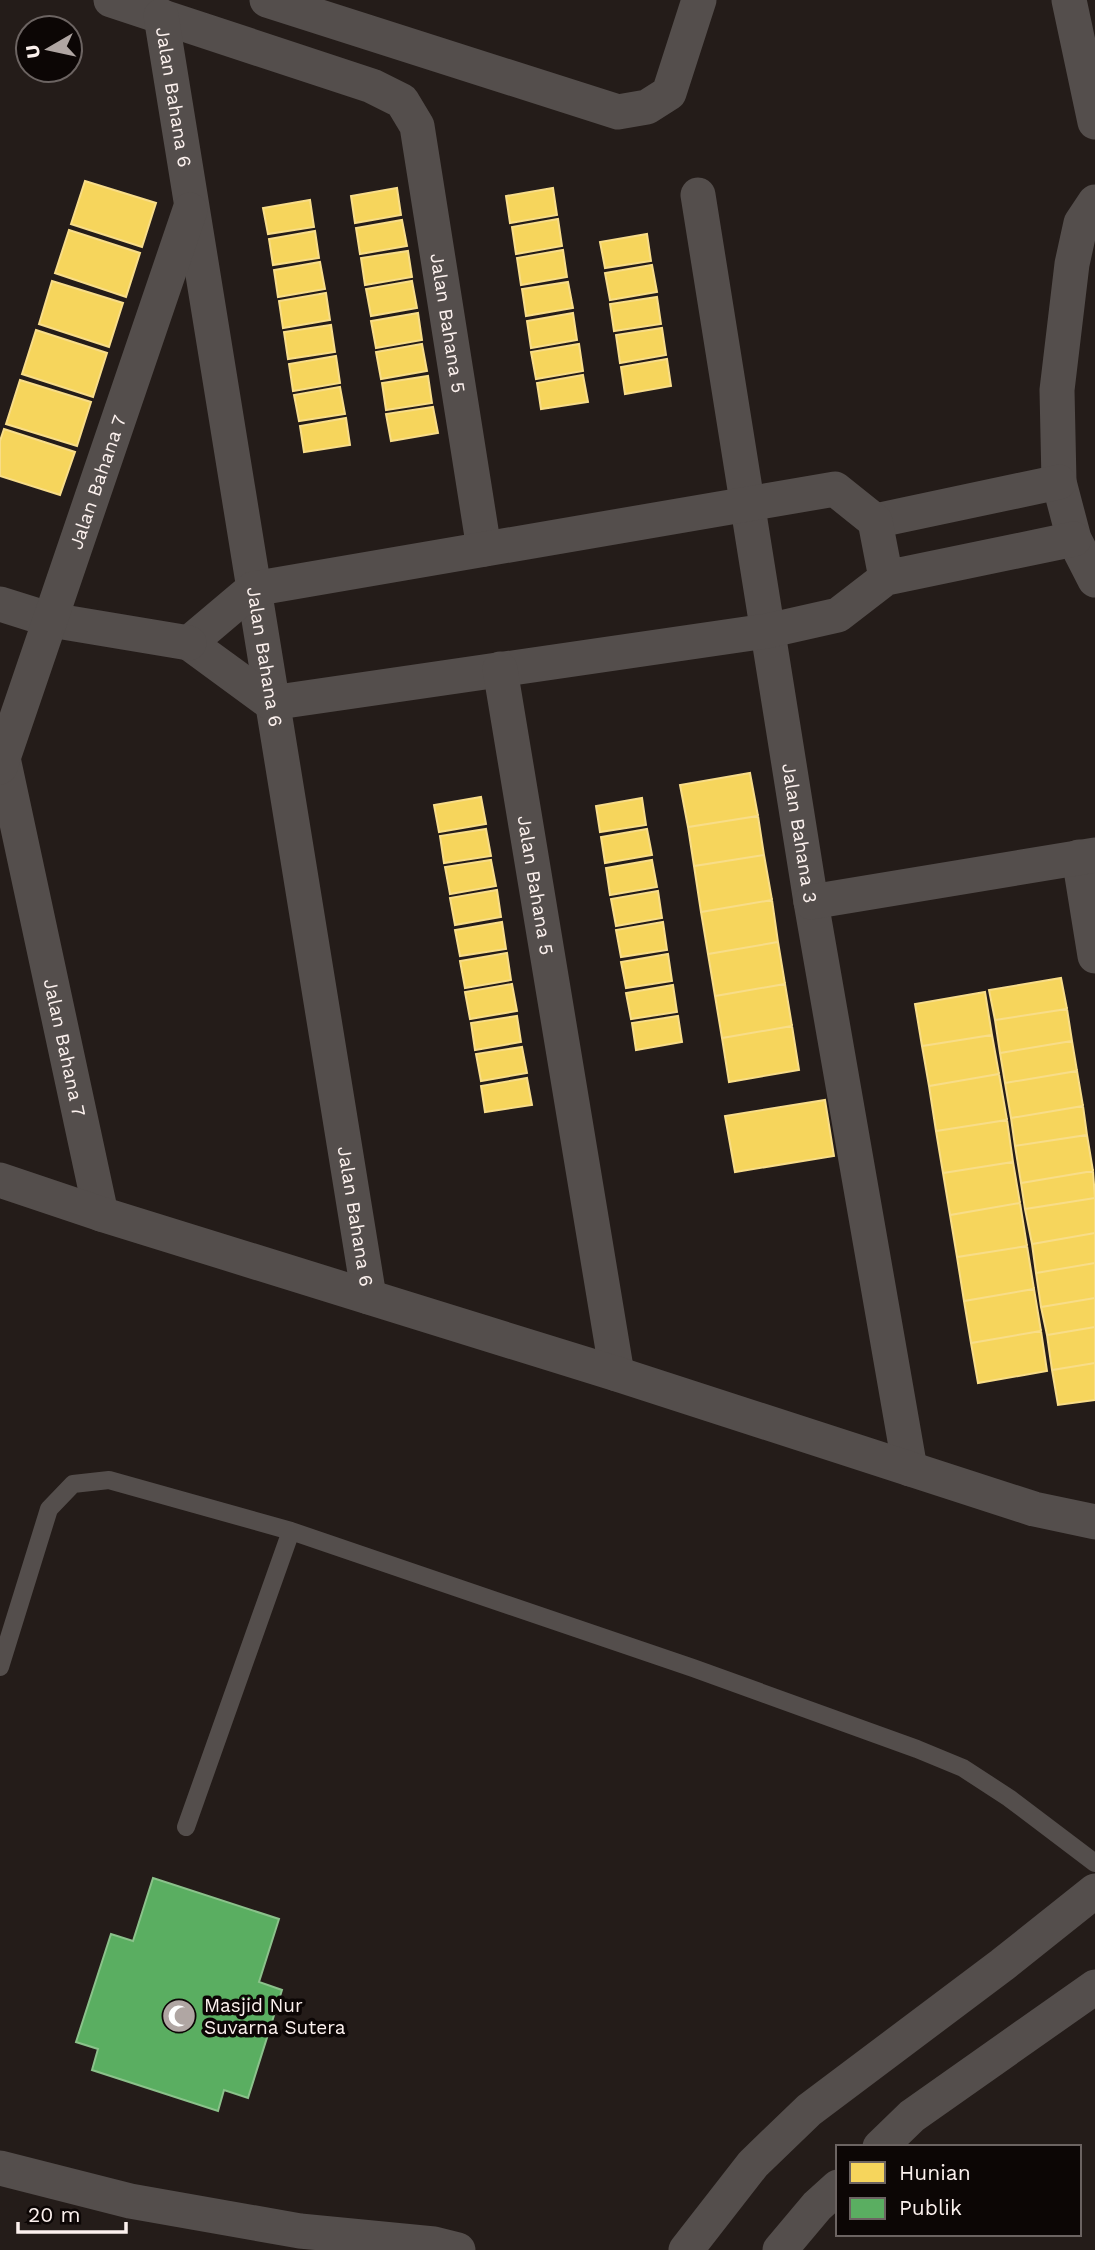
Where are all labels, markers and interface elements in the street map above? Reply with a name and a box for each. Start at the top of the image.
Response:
north arrow [14,14,84,84]
street label: Jalan Bahana 6 [151,25,196,169]
text: U [20,43,45,60]
street label: Jalan Bahana 5 [425,251,470,395]
street label: Jalan Bahana 7 [64,412,131,552]
street label: Jalan Bahana 6 [242,585,287,729]
street label: Jalan Bahana 3 [777,761,822,905]
street label: Jalan Bahana 5 [512,814,558,957]
street label: Jalan Bahana 7 [39,977,91,1118]
street label: Jalan Bahana 6 [333,1144,378,1288]
place label: Masjid Nur Suvarna Sutera [204,1994,346,2039]
mosque icon: Masjid Nur Suvarna Sutera [160,1997,198,2035]
legend [836,2145,1081,2236]
text: Hunian [899,2160,971,2185]
scale bar [18,2190,126,2234]
text: Publik [899,2195,962,2220]
text: 20 m [28,2202,80,2227]

